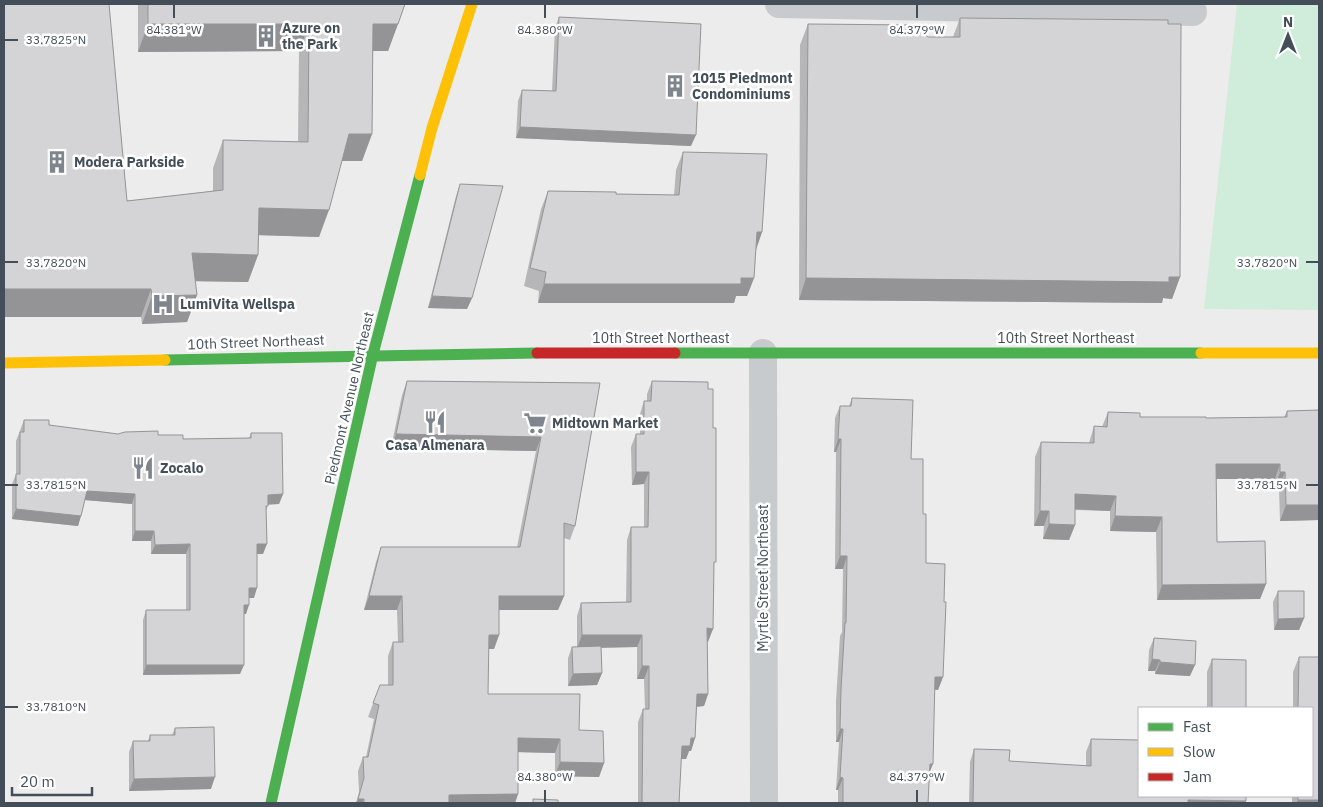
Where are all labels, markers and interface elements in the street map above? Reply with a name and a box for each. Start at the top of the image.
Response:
north arrow [1263,10,1313,60]
text: N [1283,13,1293,31]
place label: Azure on the Park [282,19,340,53]
text: 84.381°W [146,22,202,37]
text: 84.380°W [517,22,573,37]
text: 84.379°W [889,22,945,37]
building icon: Azure on the Park [253,23,279,49]
text: 33.7825°N [26,32,86,47]
place label: 1015 Piedmont Condominiums [692,69,793,103]
building icon: 1015 Piedmont Condominiums [662,73,688,99]
building icon: Modera Parkside [44,149,70,175]
place label: Modera Parkside [74,153,185,171]
text: 33.7820°N [26,255,86,270]
text: 33.7820°N [1237,255,1297,270]
hospital icon: LumiVita Wellspa [150,291,176,317]
place label: LumiVita Wellspa [180,295,295,313]
street label: Piedmont Avenue Northeast [320,310,378,486]
street label: 10th Street Northeast [592,329,730,347]
street label: 10th Street Northeast [997,329,1135,347]
street label: 10th Street Northeast [187,331,325,353]
restaurant icon: Casa Almenara [422,409,448,435]
supermarket icon: Midtown Market [522,410,548,436]
place label: Midtown Market [552,414,658,432]
place label: Casa Almenara [385,436,485,454]
restaurant icon: Zocalo [130,455,156,481]
place label: Zocalo [160,459,204,477]
text: 33.7815°N [26,477,86,492]
text: 33.7815°N [1237,477,1297,492]
street label: Myrtle Street Northeast [754,504,772,652]
text: 33.7810°N [26,699,86,714]
legend [1138,707,1313,797]
text: Fast [1183,717,1211,736]
text: Slow [1183,742,1216,761]
scale bar [12,764,92,796]
text: Jam [1183,767,1212,786]
text: 84.380°W [517,769,573,784]
text: 84.379°W [889,769,945,784]
text: 20 m [20,772,55,791]

